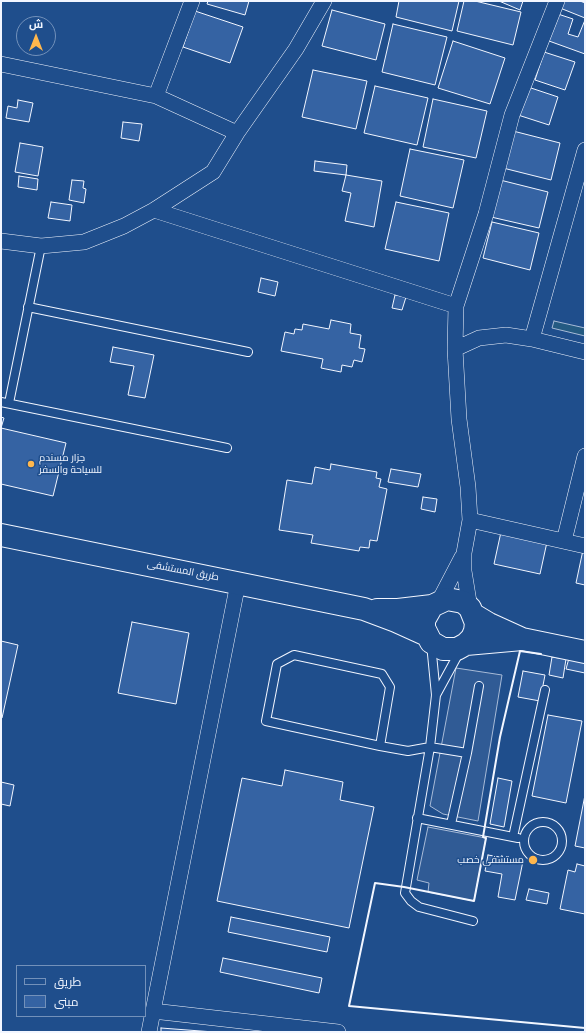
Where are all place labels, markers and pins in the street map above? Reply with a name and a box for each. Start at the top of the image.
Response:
place label: جزار مسندم للسياحة والسفر [39,452,102,476]
marker: جزار مسندم للسياحة والسفر [26,459,36,469]
place label: مستشفى خصب [457,854,524,866]
marker: مستشفى خصب [527,854,539,866]

